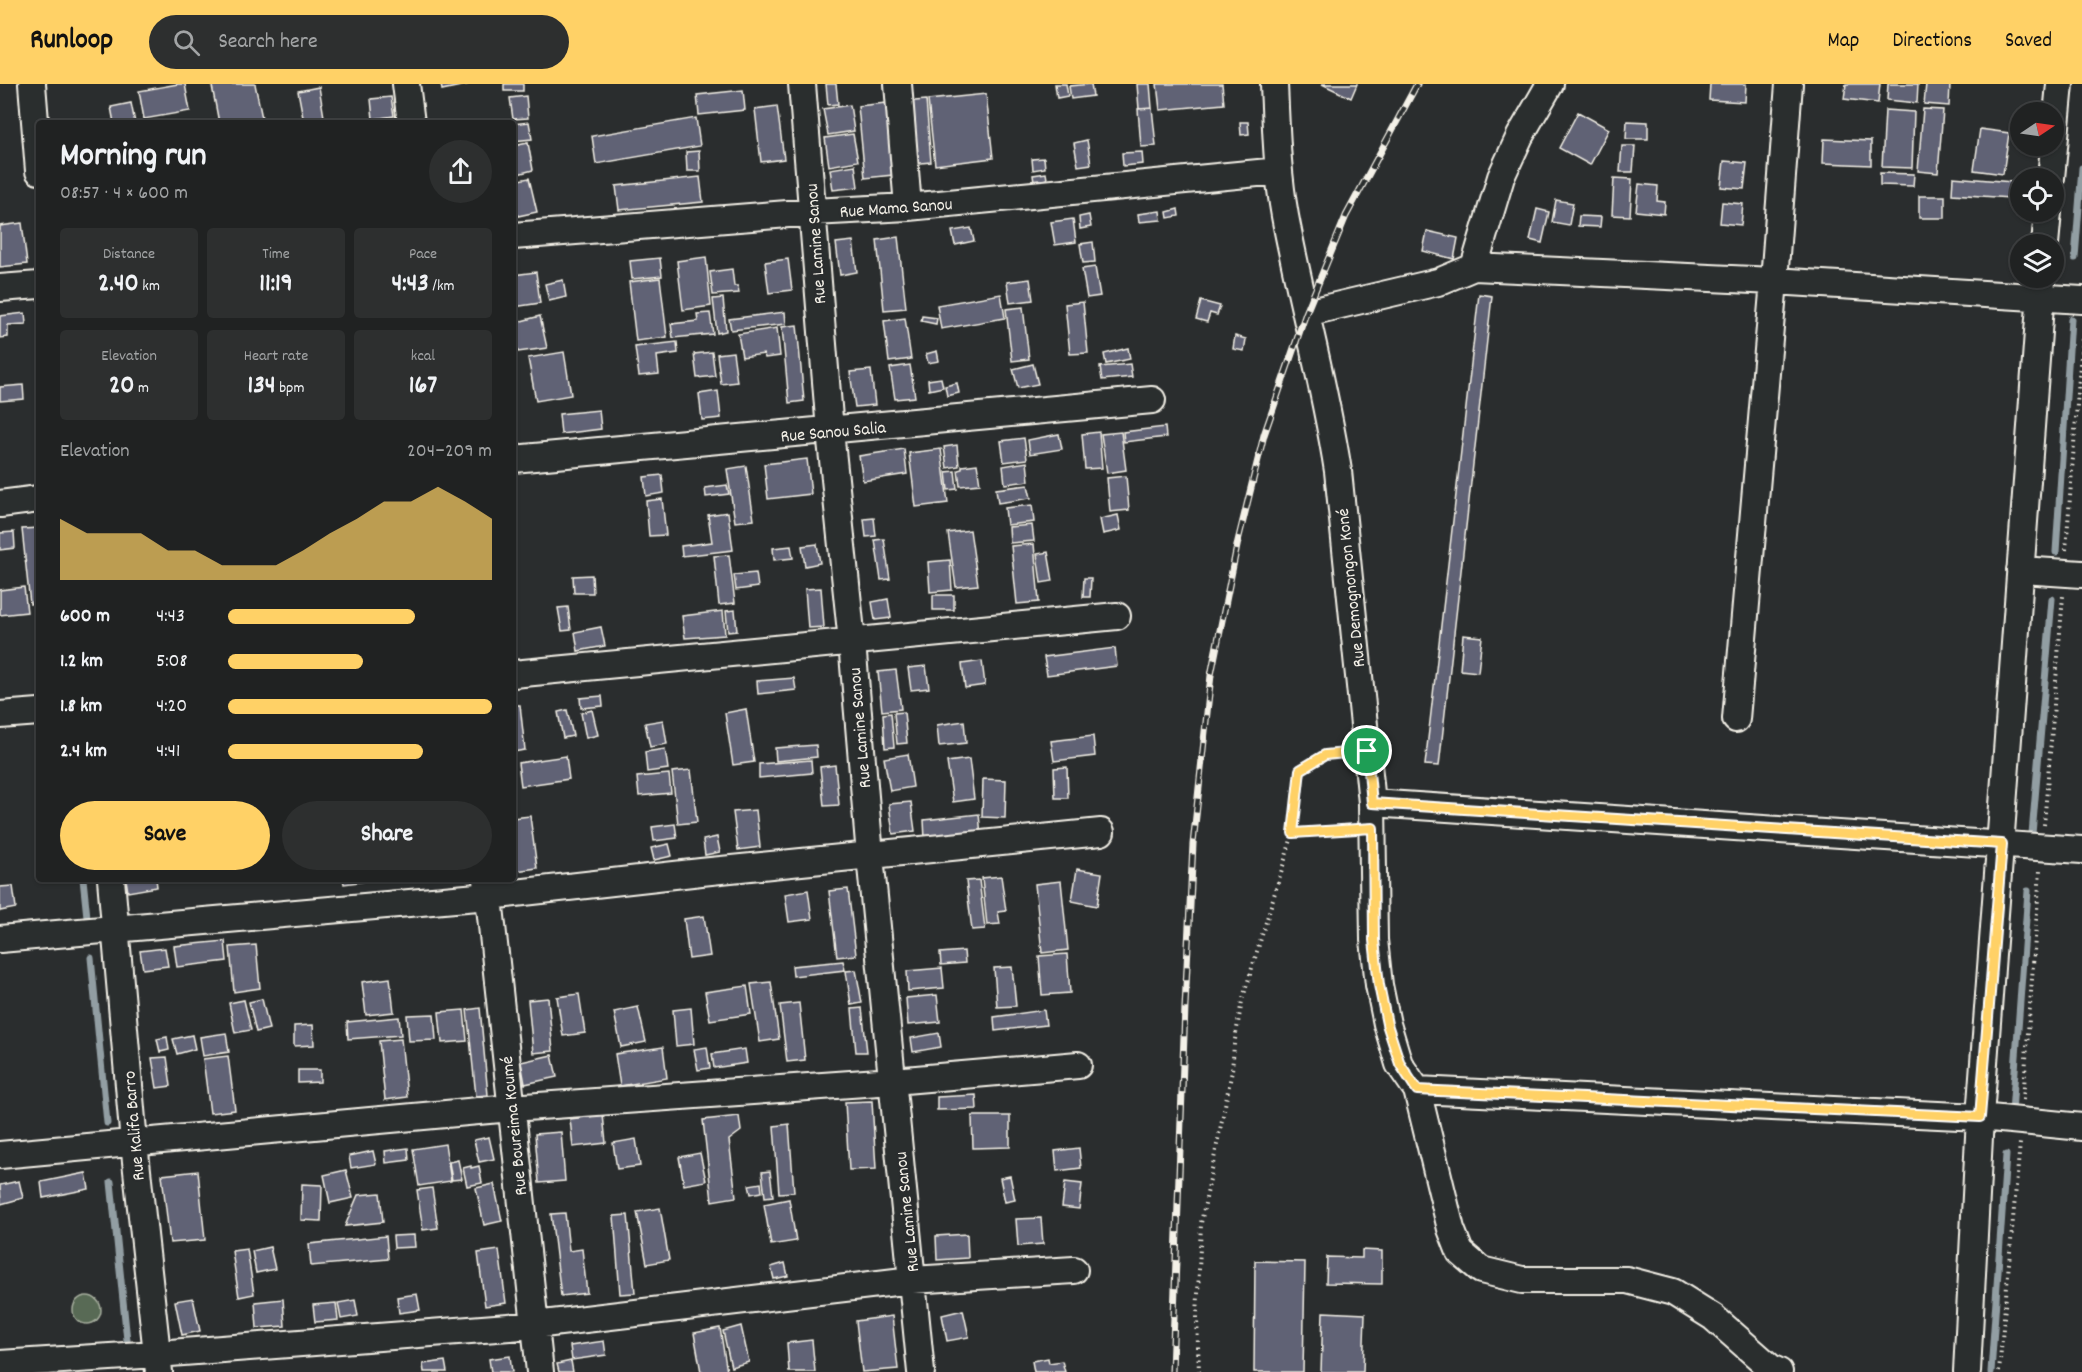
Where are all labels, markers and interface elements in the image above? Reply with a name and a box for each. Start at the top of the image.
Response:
search box [149,15,569,69]
text: Runloop [30,22,113,62]
icon: search [170,26,203,59]
text: Search here [218,27,318,58]
text: Map [1828,27,1859,57]
text: Directions [1892,27,1972,57]
text: Saved [2005,27,2052,57]
north arrow [2010,102,2064,156]
map controls [2010,102,2064,288]
text: Morning run [60,134,207,181]
button: share [429,140,492,203]
button: locate [2010,168,2064,222]
text: 08:57 · 4 × 600 m [60,180,188,208]
street label: Rue Lamine Sanou [801,183,834,305]
street label: Rue Mama Sanou [839,193,953,226]
button: layers [2010,234,2064,288]
text: Distance [103,243,155,266]
text: Time [262,243,290,266]
text: Pace [409,243,437,266]
text: 2.40 [98,266,139,303]
text: 11:19 [259,266,293,303]
text: 4:43 [391,266,429,303]
text: km [139,275,160,298]
text: /km [429,275,455,298]
text: Elevation [101,345,157,368]
text: Heart rate [244,345,308,368]
text: kcal [411,345,435,368]
text: 20 [109,368,134,405]
text: 134 [248,368,276,405]
text: 167 [409,368,437,405]
text: m [134,377,149,400]
text: bpm [276,377,305,400]
street label: Rue Sanou Salia [780,416,887,451]
text: Elevation [60,438,130,466]
text: 204–209 m [407,438,492,466]
street label: Rue Demognongon Koné [1332,507,1373,668]
text: 600 m [60,603,110,631]
text: 4:43 [156,603,185,631]
text: 1.2 km [60,648,103,676]
text: 5:08 [156,648,188,676]
street label: Rue Lamine Sanou [844,666,879,789]
text: 1.8 km [60,693,102,721]
text: 4:20 [156,693,187,721]
pin [1341,725,1392,776]
icon: arrive [1350,734,1383,767]
text: 2.4 km [60,738,107,766]
text: 4:41 [156,738,180,766]
button: Save [60,801,270,870]
button: Share [282,801,492,870]
street label: Rue Boureima Koumé [496,1055,535,1197]
street label: Rue Kalifa Barro [118,1070,153,1182]
street label: Rue Lamine Sanou [890,1150,927,1273]

